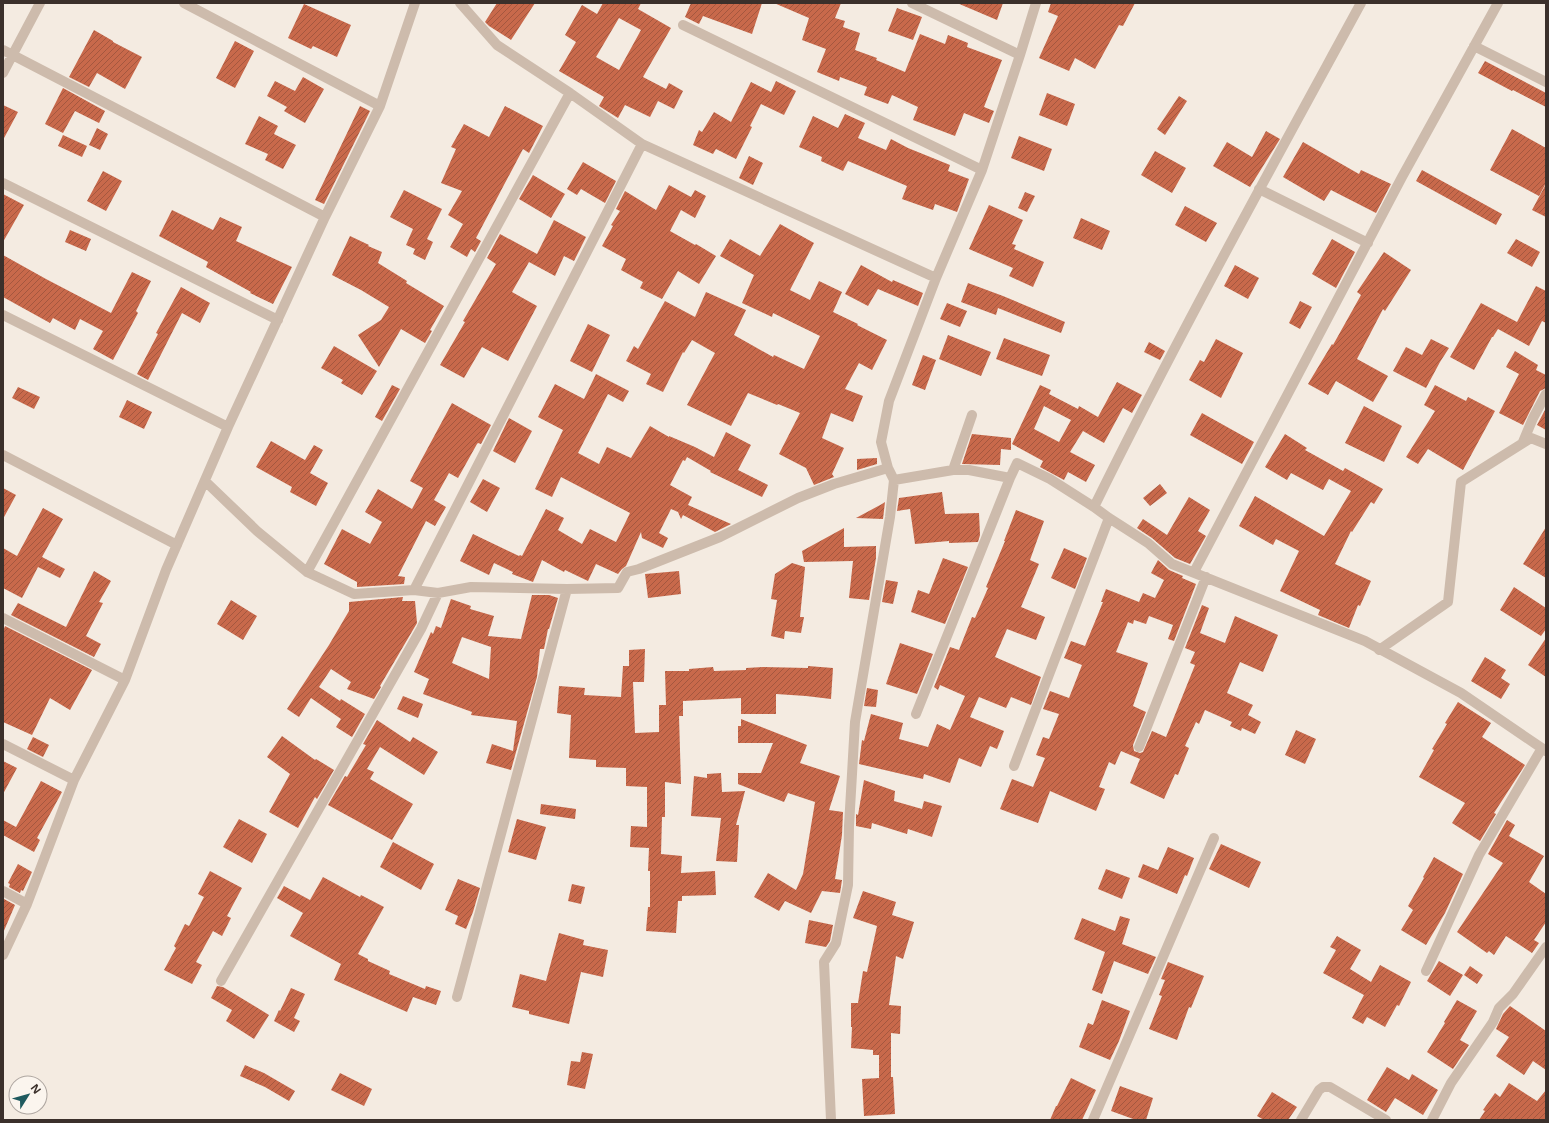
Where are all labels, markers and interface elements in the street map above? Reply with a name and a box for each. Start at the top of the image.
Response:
north arrow [8,1075,48,1115]
text: N [28,1081,45,1097]

